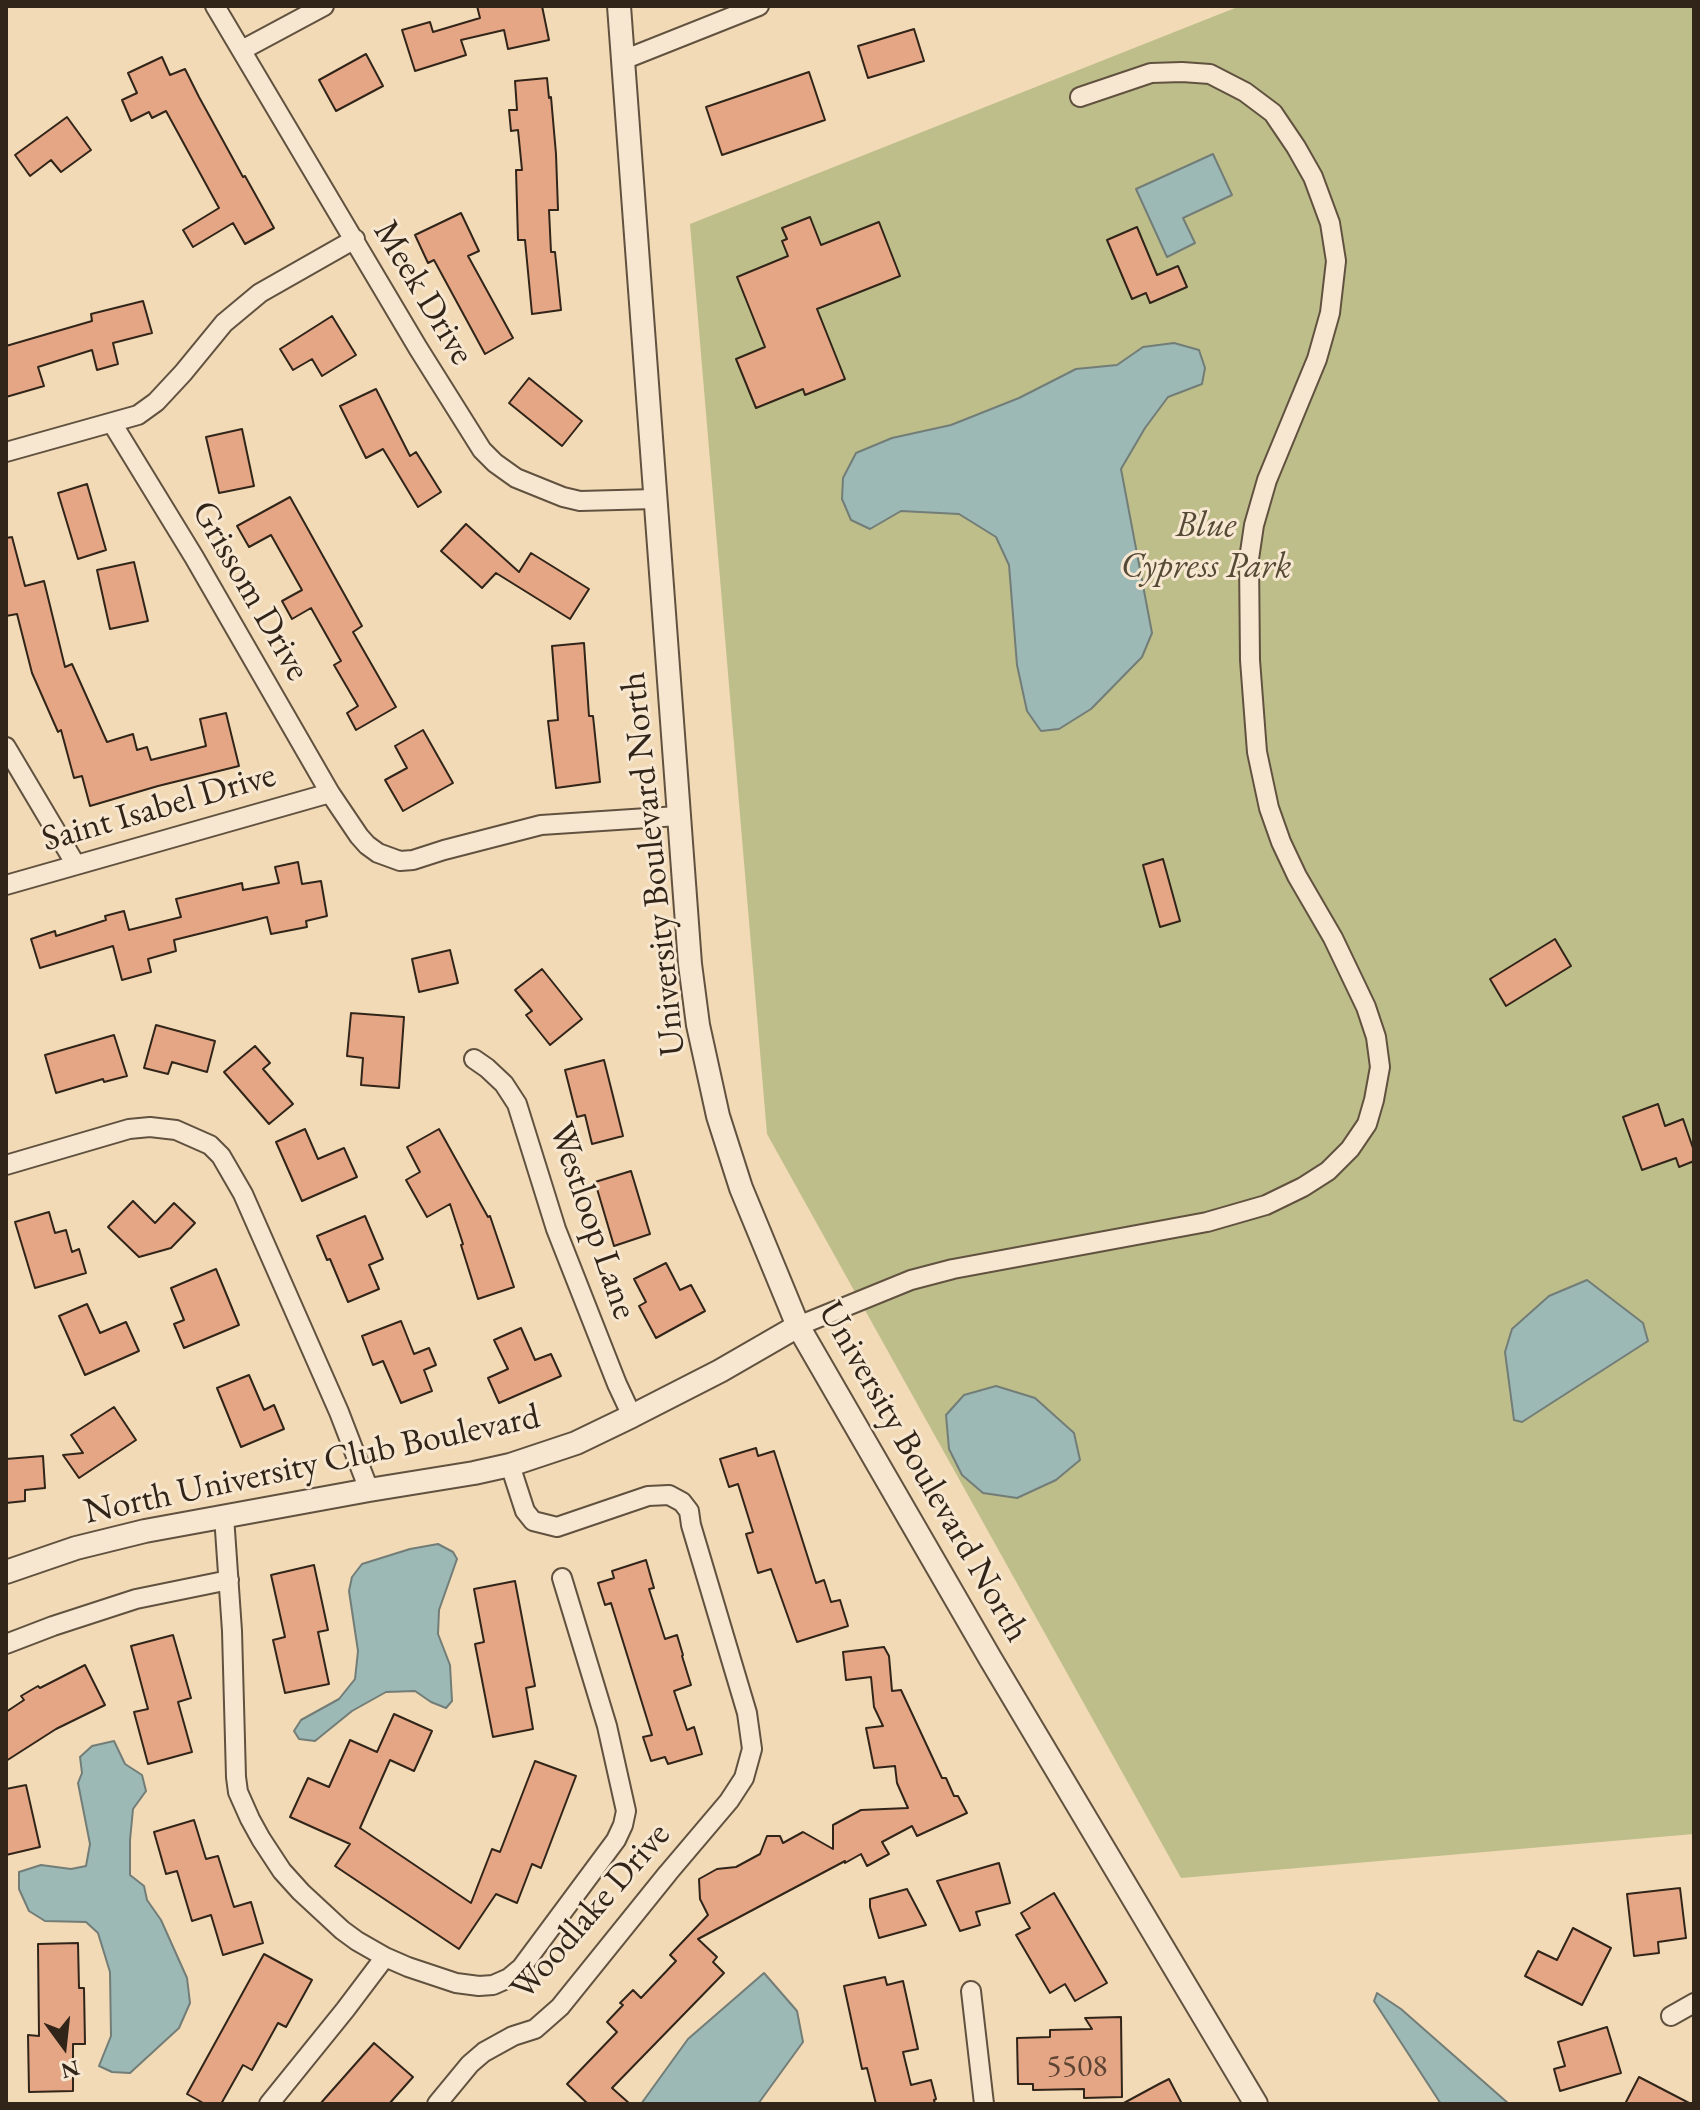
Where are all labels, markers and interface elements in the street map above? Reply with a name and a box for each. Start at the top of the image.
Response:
street label: Meek Drive [363,213,483,373]
street label: Grissom Drive [181,493,319,689]
park label: Blue Cypress Park [1121,504,1291,589]
street label: University Boulevard North [612,670,696,1058]
street label: Saint Isabel Drive [37,754,281,862]
street label: Westloop Lane [538,1117,646,1325]
street label: University Boulevard North [808,1294,1038,1650]
street label: North University Club Boulevard [80,1396,544,1534]
street label: Woodlake Drive [502,1814,680,2010]
north arrow [24,2006,104,2086]
house number: 5508 [1046,2048,1108,2086]
text: N [58,2053,83,2086]

